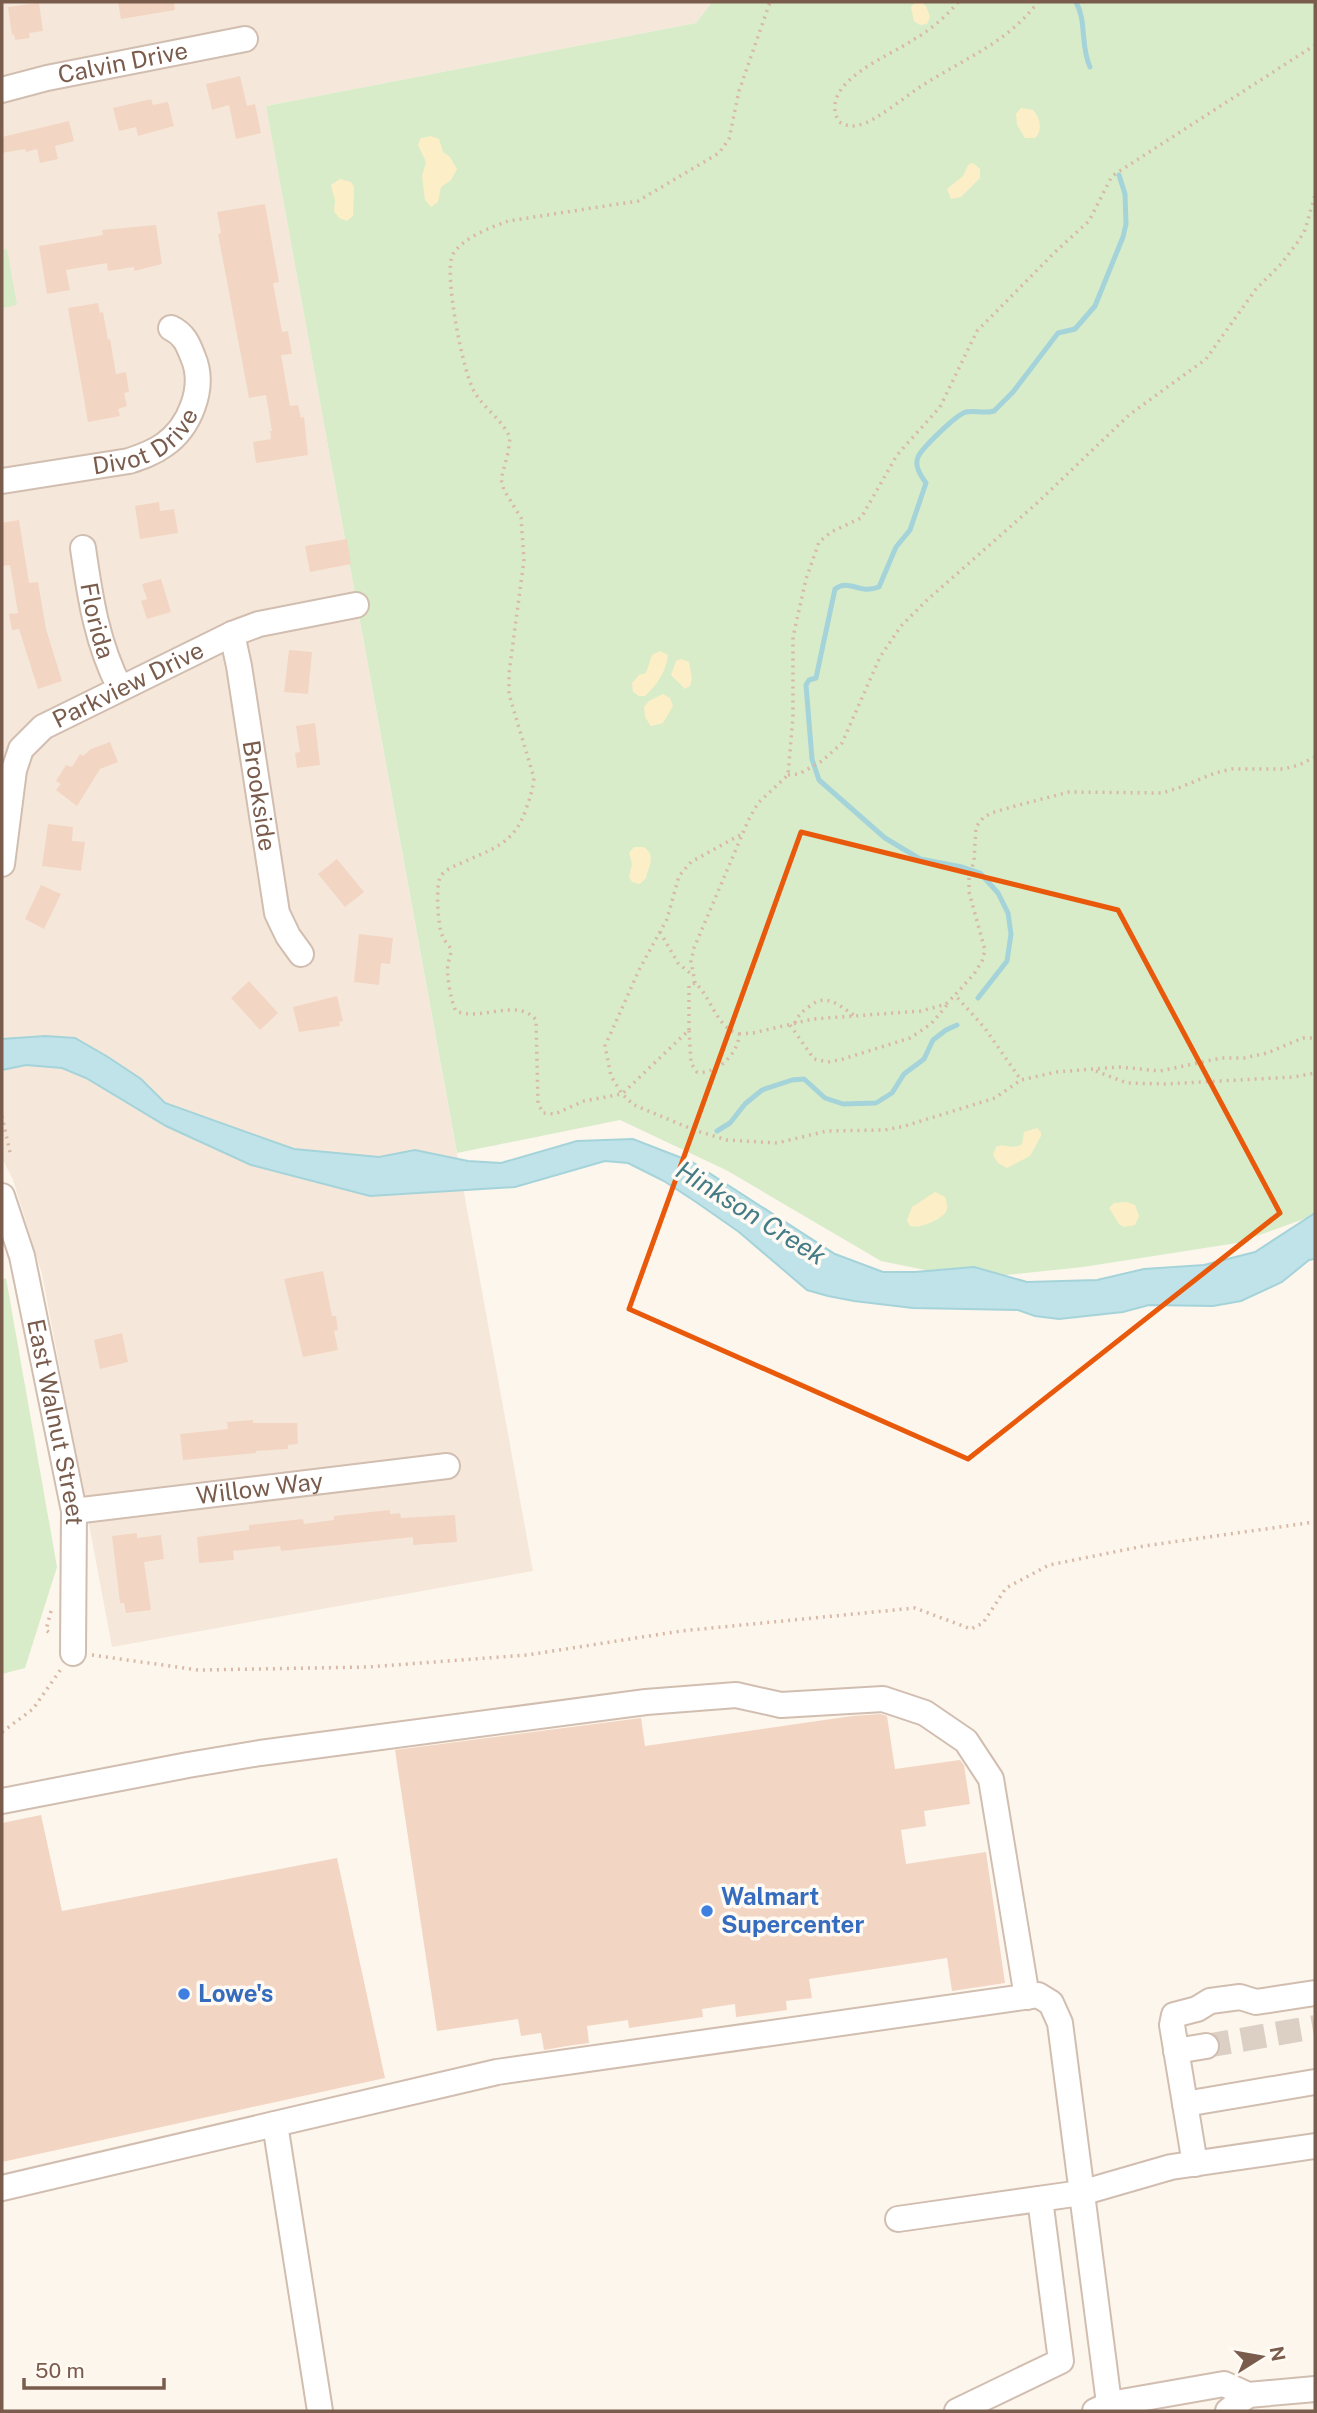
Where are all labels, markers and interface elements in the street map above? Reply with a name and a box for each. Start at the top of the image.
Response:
street label: Calvin Drive [55,36,190,89]
street label: Divot Drive [90,403,203,480]
street label: Florida [75,580,121,662]
street label: Parkview Drive [48,635,208,733]
street label: Brookside [238,738,282,853]
water label: Hinkson Creek [671,1154,832,1271]
street label: East Walnut Street [22,1317,90,1526]
street label: Willow Way [195,1466,325,1509]
place label: Walmart Supercenter [721,1882,864,1938]
marker: Walmart Supercenter [699,1903,715,1919]
place label: Lowe's [198,1979,274,2007]
marker: Lowe's [176,1986,192,2002]
north arrow [1226,2322,1296,2392]
text: N [1265,2344,1290,2363]
scale bar [24,2346,164,2390]
text: 50 m [35,2358,85,2383]

